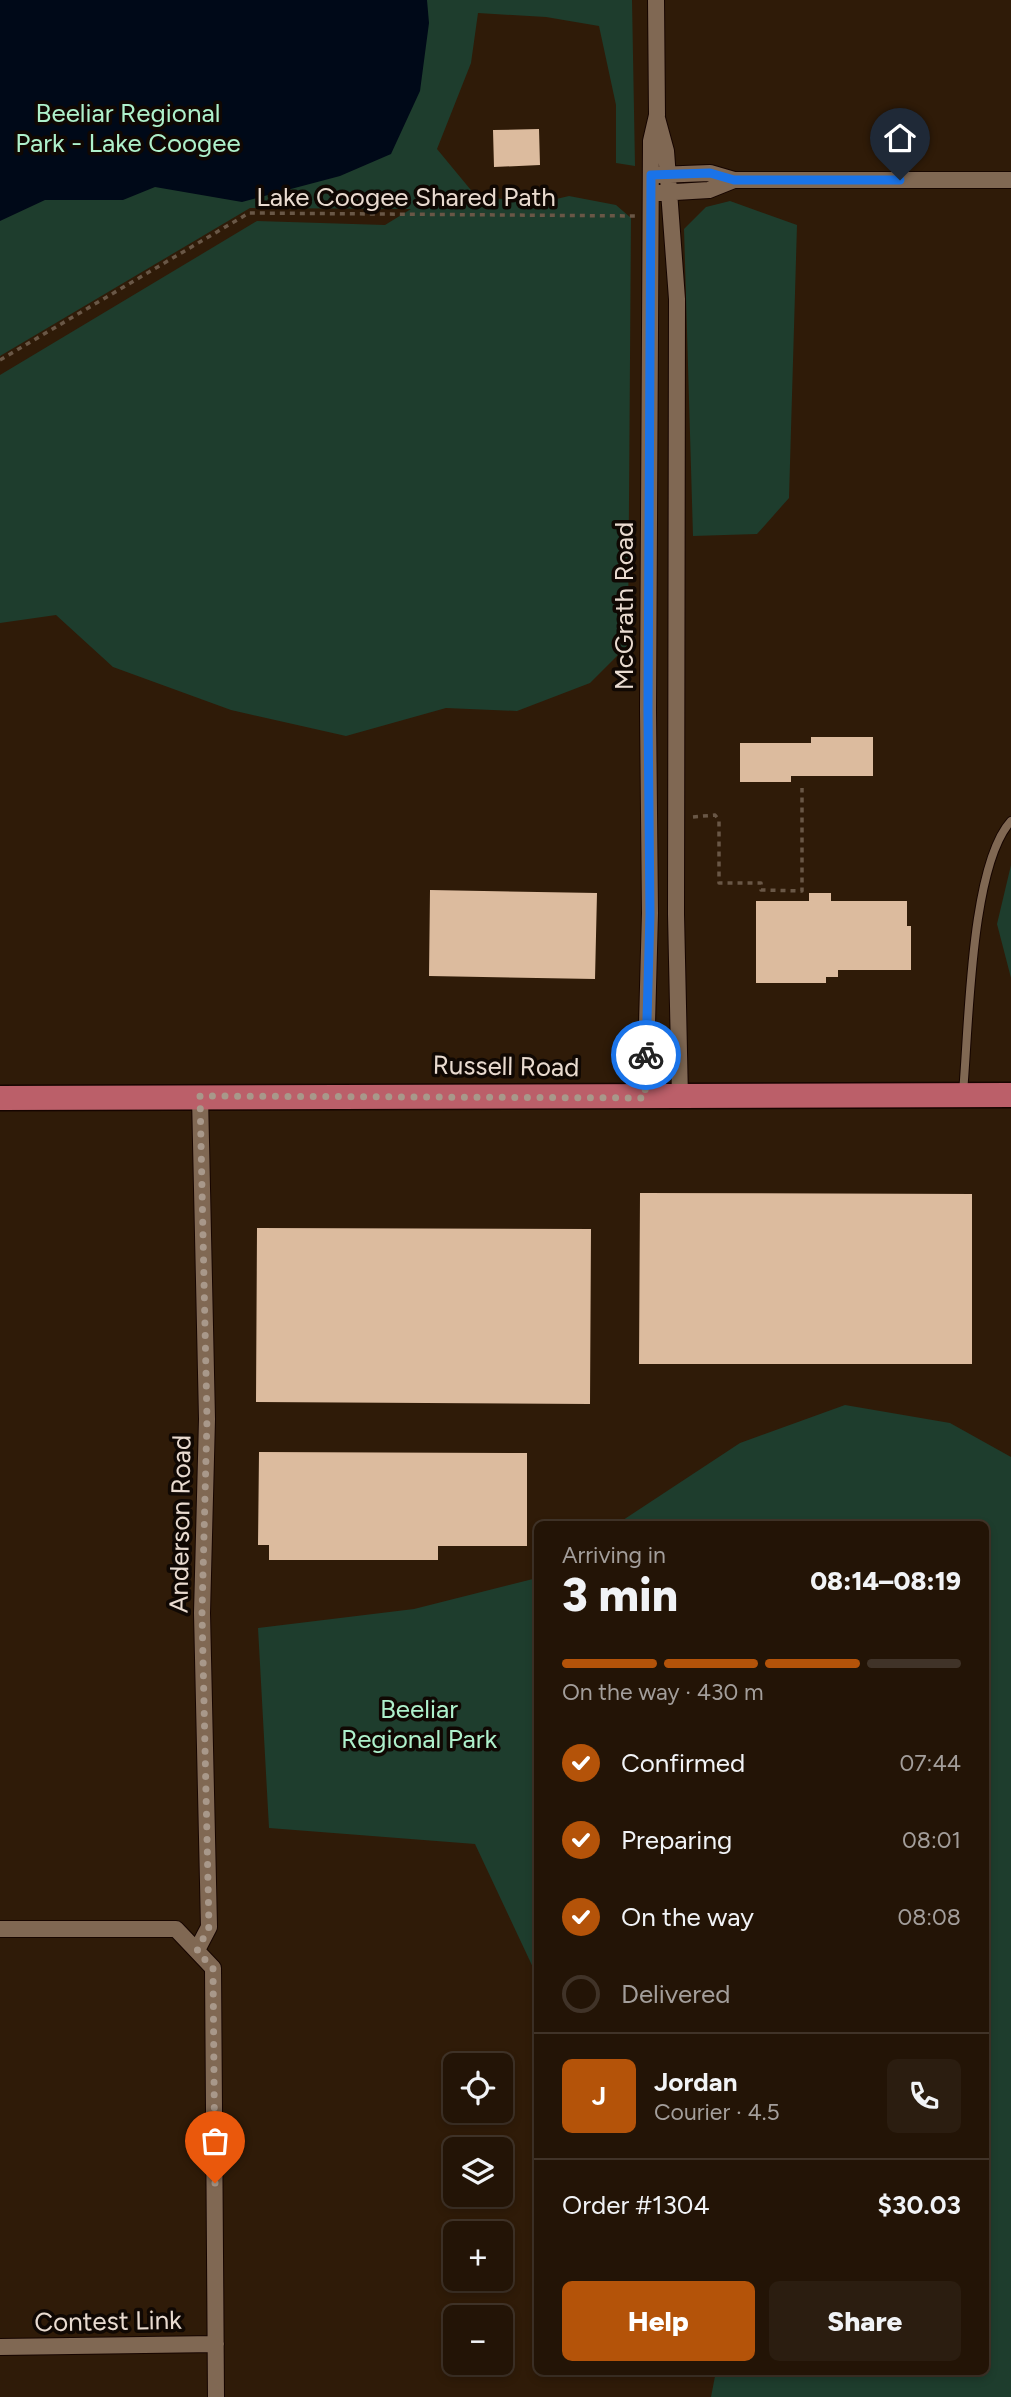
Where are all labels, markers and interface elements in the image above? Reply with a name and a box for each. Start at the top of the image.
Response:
park label: Beeliar Regional Park - Lake Coogee [15,97,241,159]
pin [870,108,930,180]
icon: home [881,119,919,157]
street label: Lake Coogee Shared Path [256,181,556,213]
street label: McGrath Road [608,522,640,690]
courier [611,1020,681,1090]
icon: bike [627,1036,665,1074]
street label: Russell Road [432,1049,580,1083]
street label: Anderson Road [162,1435,198,1613]
text: Arriving in [562,1541,666,1569]
text: 08:14–08:19 [810,1565,961,1597]
text: 3 min [562,1567,678,1623]
text: On the way · 430 m [562,1678,764,1706]
park label: Beeliar Regional Park [341,1693,497,1755]
icon: check [562,1744,600,1782]
text: Confirmed [621,1747,745,1779]
text: 07:44 [900,1749,961,1777]
icon: check [562,1821,600,1859]
text: Preparing [621,1824,732,1856]
text: 08:01 [902,1826,961,1854]
icon: check [562,1898,600,1936]
text: On the way [621,1901,754,1933]
text: 08:08 [897,1903,961,1931]
text: Delivered [621,1978,730,2010]
map controls [443,2053,513,2375]
button: locate [443,2053,513,2123]
button: phone [887,2059,961,2133]
text: Jordan [654,2066,737,2098]
text: J [592,2080,606,2112]
text: Courier · 4.5 [654,2098,780,2126]
pin [185,2111,245,2183]
icon: bag [196,2122,234,2160]
button: layers [443,2137,513,2207]
text: Order #1304 [562,2189,710,2221]
text: $30.03 [878,2189,961,2221]
button: + [443,2221,513,2291]
button: Help [562,2281,755,2361]
button: Share [769,2281,961,2361]
street label: Contest Link [34,2304,182,2338]
button: − [443,2305,513,2375]

